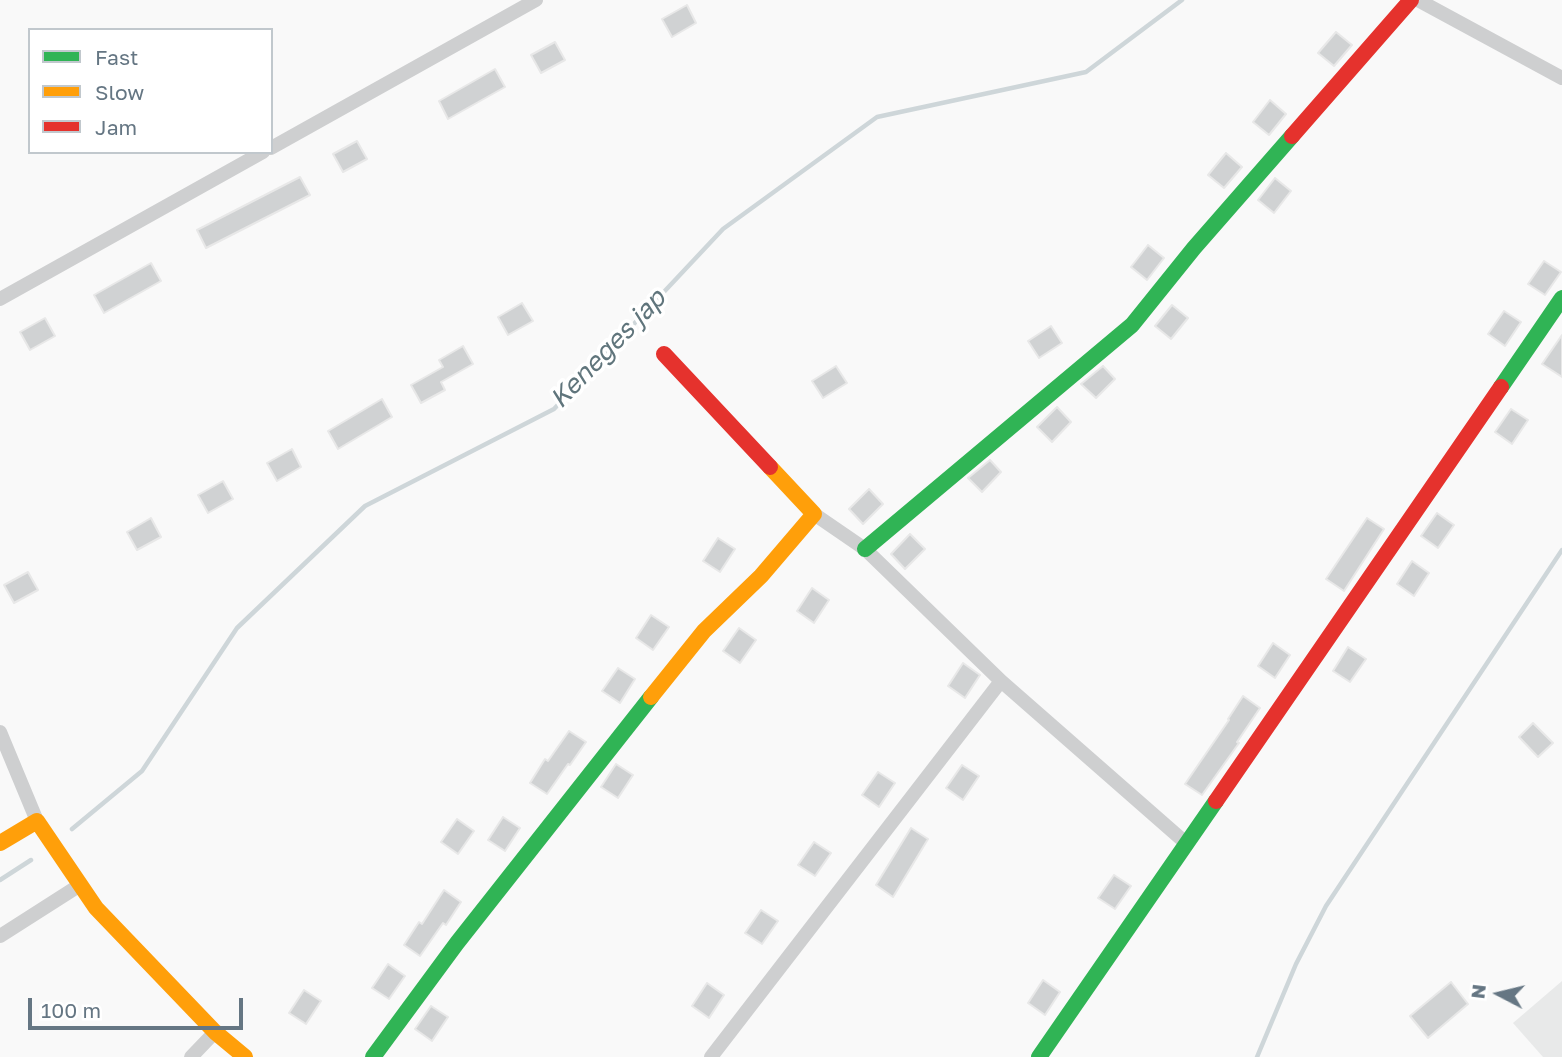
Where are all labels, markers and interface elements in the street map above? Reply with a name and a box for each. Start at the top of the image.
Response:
legend [28,28,273,154]
text: Fast [95,44,138,70]
text: Slow [95,79,144,105]
text: Jam [95,114,137,140]
water label: Keneges jap [544,283,672,415]
north arrow [1464,959,1534,1029]
text: N [1465,983,1490,1000]
scale bar [32,984,247,1028]
text: 100 m [41,997,101,1023]

